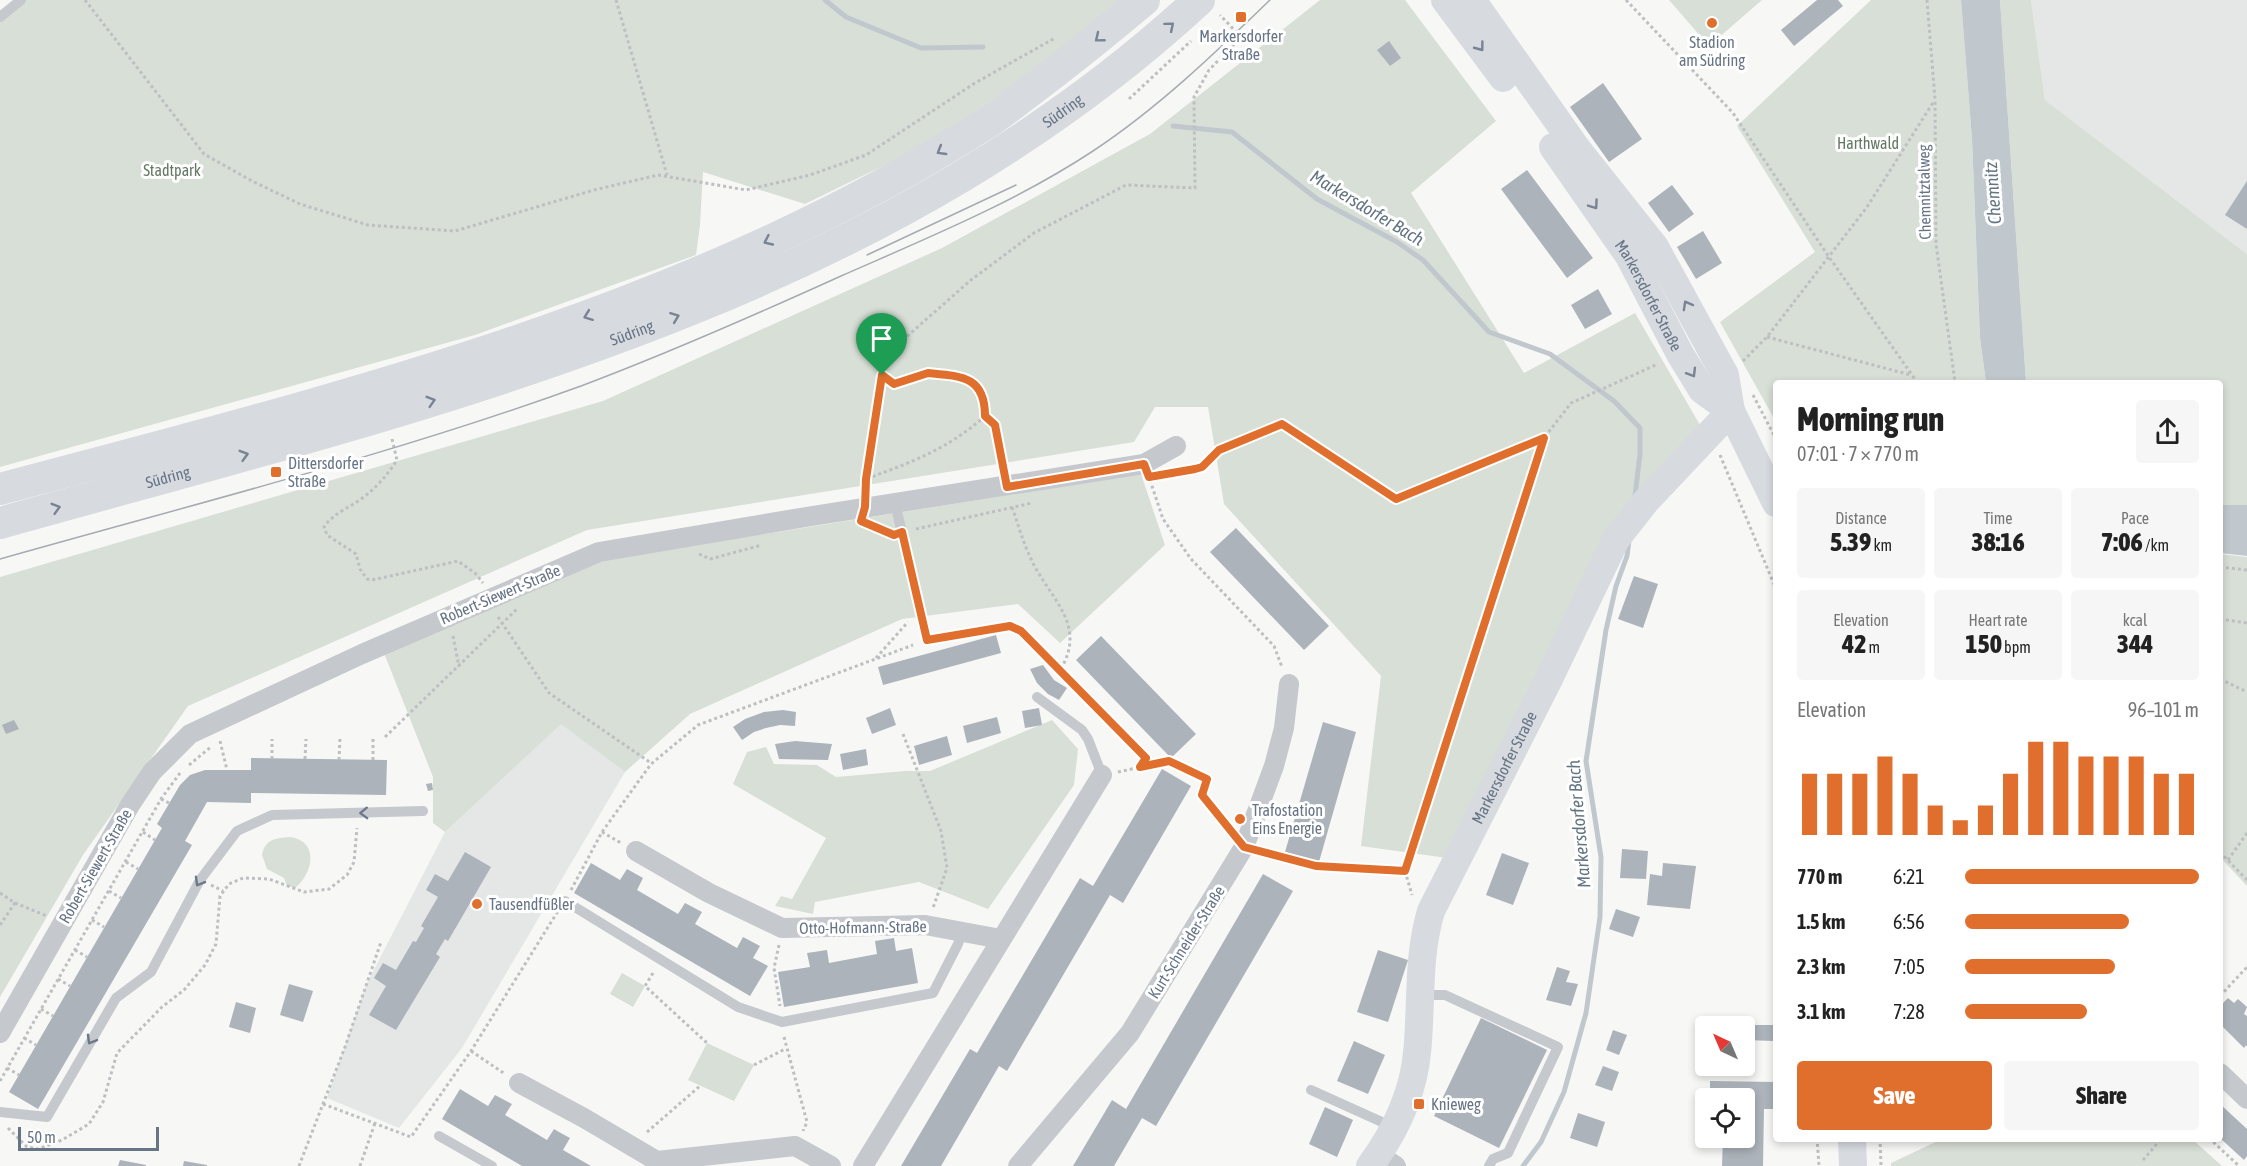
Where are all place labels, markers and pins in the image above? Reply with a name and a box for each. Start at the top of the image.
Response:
marker: Markersdorfer Straße [1234,10,1248,24]
marker: Stadion am Südring [1705,16,1719,30]
place label: Markersdorfer Straße [1199,27,1283,63]
place label: Stadion am Südring [1679,33,1745,70]
pin [856,313,907,375]
place label: Dittersdorfer Straße [288,454,364,490]
marker: Dittersdorfer Straße [269,465,283,479]
place label: Trafostation Eins Energie [1252,801,1323,838]
marker: Trafostation Eins Energie [1233,812,1247,826]
place label: Tausendfüßler [489,895,574,913]
marker: Tausendfüßler [470,897,484,911]
place label: Knieweg [1431,1095,1481,1114]
marker: Knieweg [1412,1097,1426,1111]

